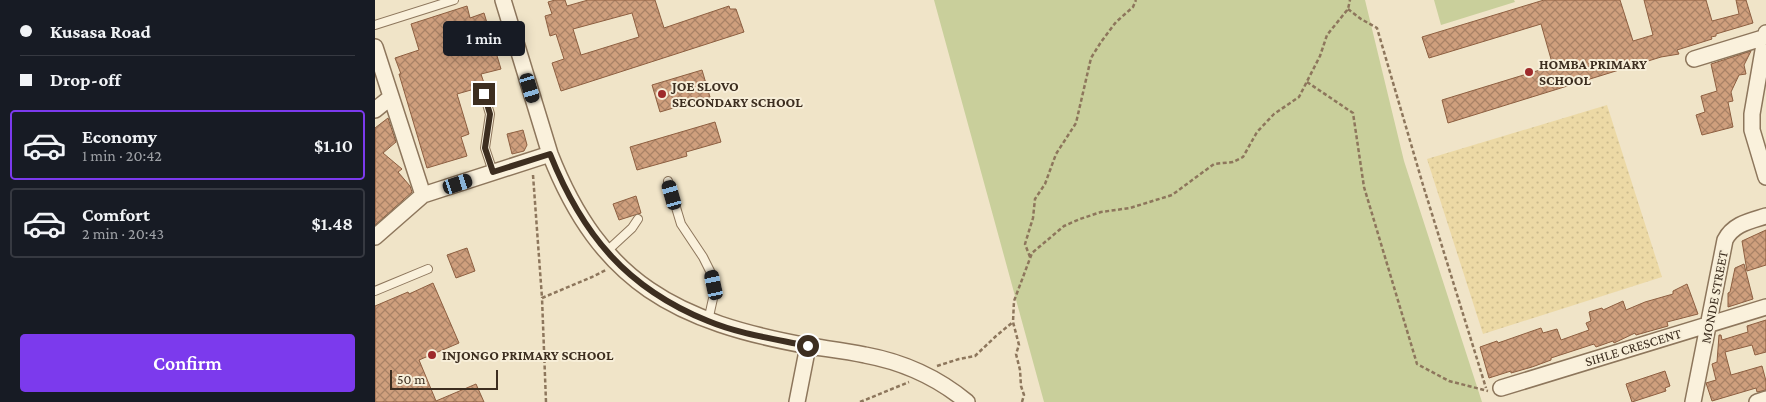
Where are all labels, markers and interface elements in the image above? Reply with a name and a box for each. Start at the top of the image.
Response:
text: Kusasa Road [50,21,151,42]
callout: 1 min [443,22,525,56]
text: 1 min [466,30,502,47]
place label: HOMBA PRIMARY SCHOOL [1539,56,1647,88]
marker: HOMBA PRIMARY SCHOOL [1523,66,1535,78]
text: Drop-off [50,69,121,90]
car [518,71,541,105]
place label: JOE SLOVO SECONDARY SCHOOL [670,78,803,110]
route end [473,83,495,105]
marker: JOE SLOVO SECONDARY SCHOOL [656,88,668,100]
icon: car [22,123,67,168]
text: Economy [82,126,157,147]
text: $1.10 [314,135,353,156]
text: 1 min · 20:42 [82,147,162,164]
car [441,172,474,196]
car [660,179,683,211]
icon: car [22,201,67,246]
text: Comfort [82,204,150,225]
text: $1.48 [312,213,353,234]
text: 2 min · 20:43 [82,225,164,242]
street label: MONDE STREET [1697,249,1731,345]
car [703,269,724,301]
street label: SIHLE CRESCENT [1583,325,1684,369]
button: Confirm [20,334,355,392]
route start [797,335,819,357]
place label: INJONGO PRIMARY SCHOOL [442,347,614,363]
marker: INJONGO PRIMARY SCHOOL [426,349,438,361]
scale bar [390,367,497,390]
text: 50 m [397,371,425,387]

